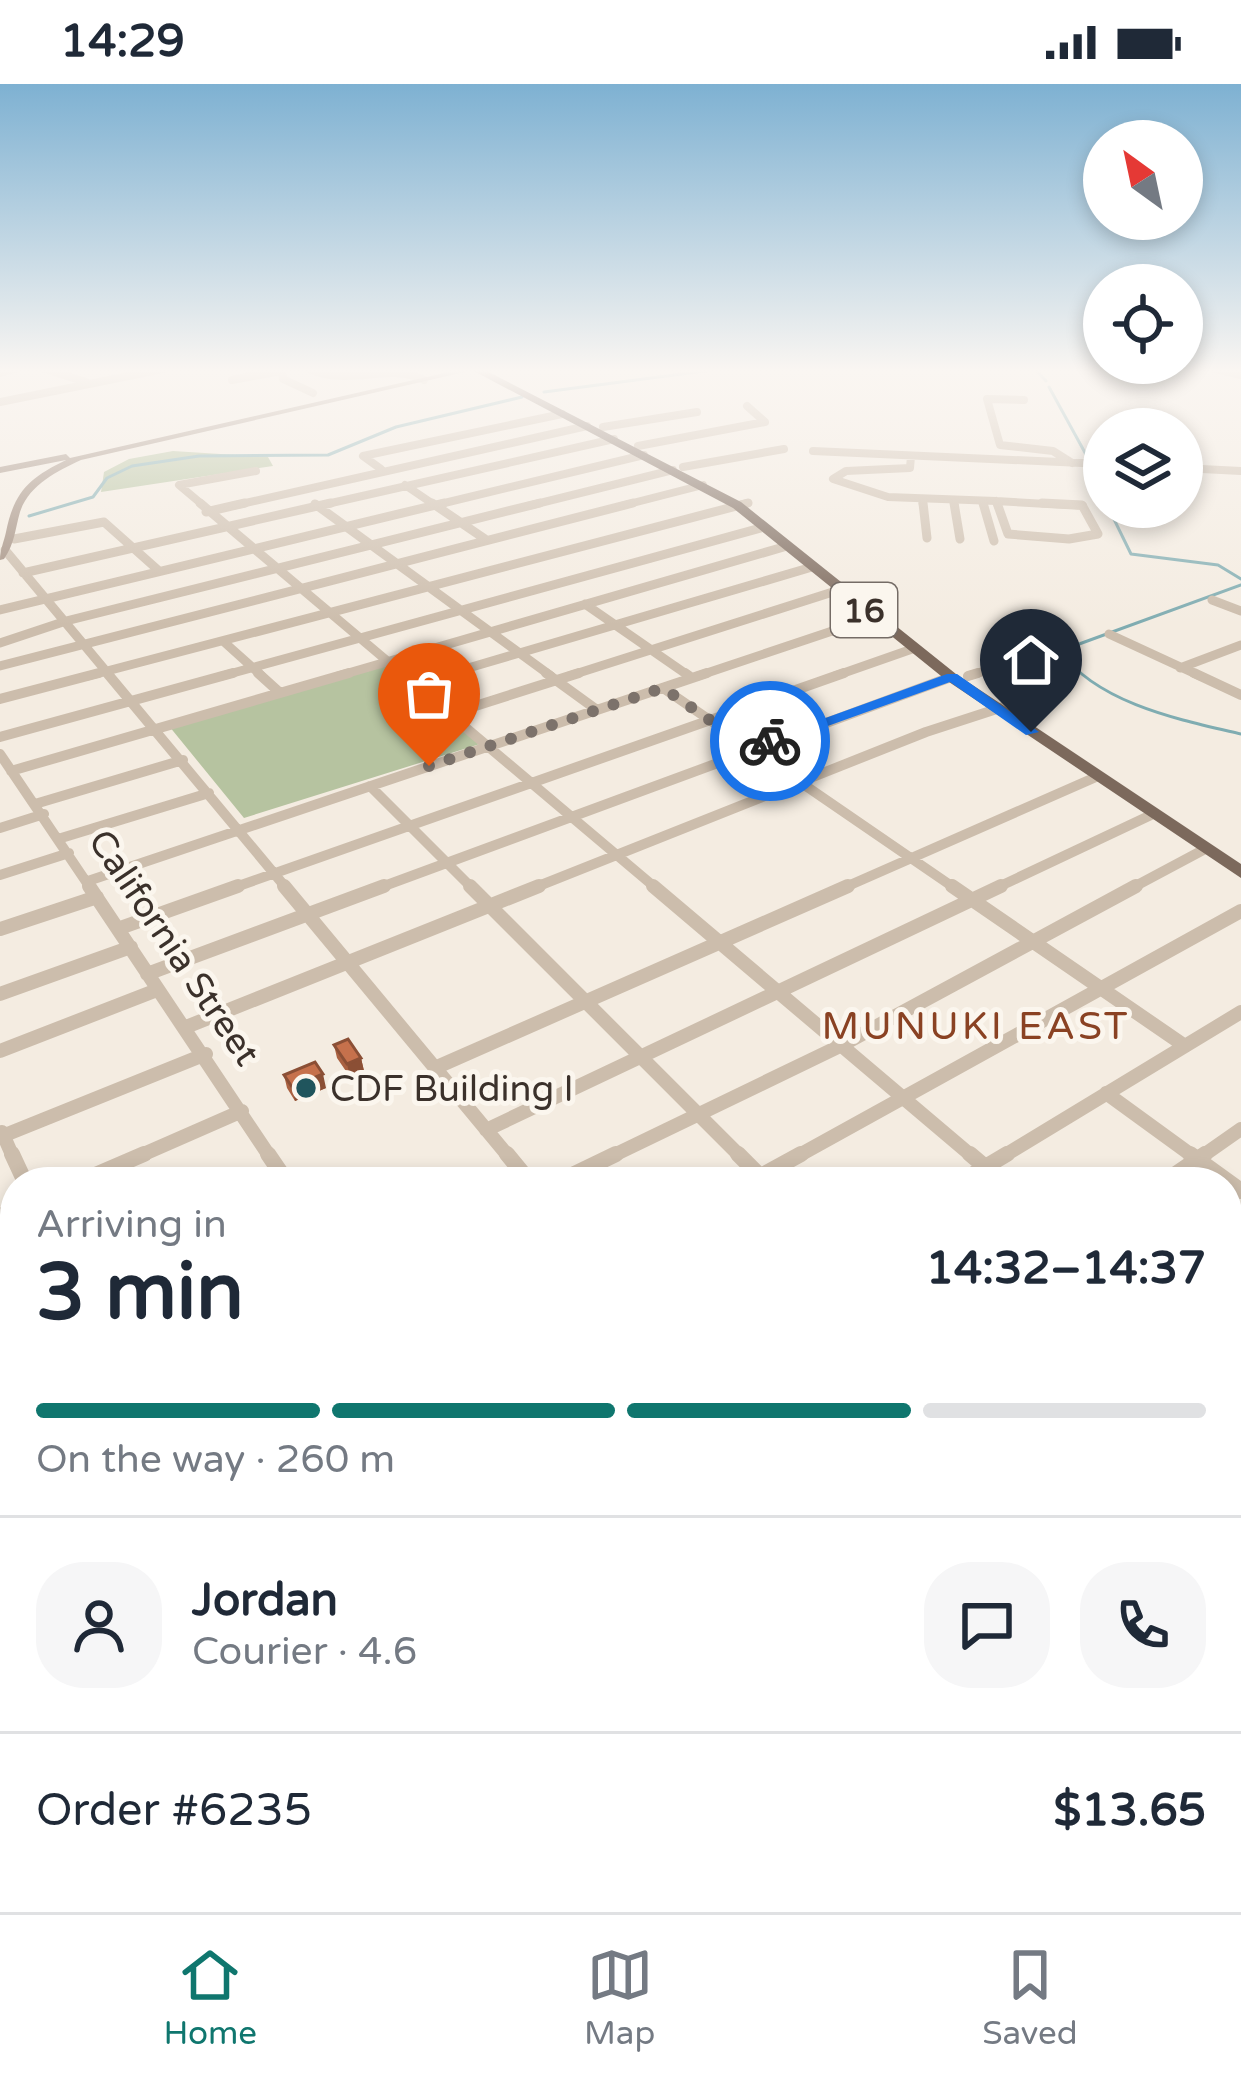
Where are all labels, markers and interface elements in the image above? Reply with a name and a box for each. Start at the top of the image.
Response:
text: 14:29 [60,15,185,69]
north arrow [1083,120,1203,240]
map controls [1083,120,1203,528]
button: locate [1083,264,1203,384]
button: layers [1083,408,1203,528]
road number: 16 [831,583,897,637]
pin [980,609,1082,732]
icon: home [998,627,1064,693]
pin [378,643,480,766]
icon: bag [396,661,462,727]
courier [710,681,830,801]
icon: bike [737,708,803,774]
street label: California Street [79,822,268,1074]
district label: MUNUKI EAST [822,1003,1130,1050]
place label: CDF Building I [330,1068,574,1111]
marker: CDF Building I [293,1075,319,1101]
text: Arriving in [36,1201,227,1248]
text: 14:32–14:37 [926,1242,1206,1296]
text: 3 min [36,1246,244,1340]
text: On the way · 260 m [36,1436,395,1483]
button: person [36,1562,162,1688]
button: chat [924,1562,1050,1688]
button: phone [1080,1562,1206,1688]
text: Jordan [192,1574,338,1628]
text: Courier · 4.6 [192,1628,417,1675]
text: Order #6235 [36,1784,312,1838]
text: $13.65 [1054,1784,1206,1838]
tab: Home [163,1942,257,2053]
tab: Map [584,1942,655,2053]
tab: Saved [982,1942,1078,2053]

